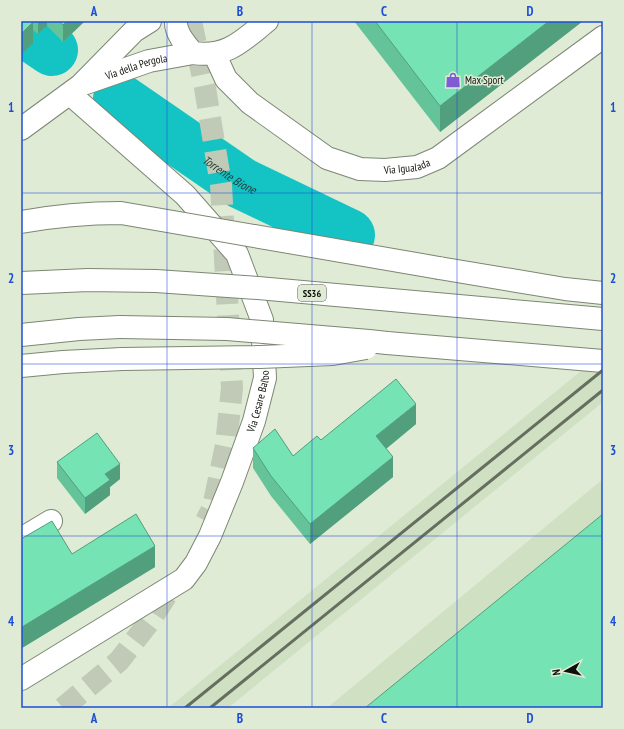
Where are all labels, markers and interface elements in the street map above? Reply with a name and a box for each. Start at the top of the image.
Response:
text: A [90,3,98,20]
text: B [237,3,243,20]
text: C [381,3,387,20]
text: D [527,3,534,20]
street label: Via della Pergola [102,51,168,83]
shop icon: Max Sport [444,71,462,89]
place label: Max Sport [465,73,504,87]
text: 1 [8,99,14,116]
text: 1 [610,99,616,116]
water label: Torrente Bione [200,152,260,197]
street label: Via Igualada [382,155,432,177]
text: 2 [8,270,14,287]
text: 2 [610,270,616,287]
road number: SS36 [298,285,326,301]
street label: Via Cesare Balbo [243,370,272,435]
text: 3 [8,442,14,459]
text: 3 [610,442,616,459]
text: 4 [8,613,15,630]
text: 4 [610,613,617,630]
north arrow [546,651,586,691]
text: N [549,668,563,676]
text: A [90,710,98,727]
text: B [237,710,243,727]
text: C [381,710,387,727]
text: D [527,710,534,727]

